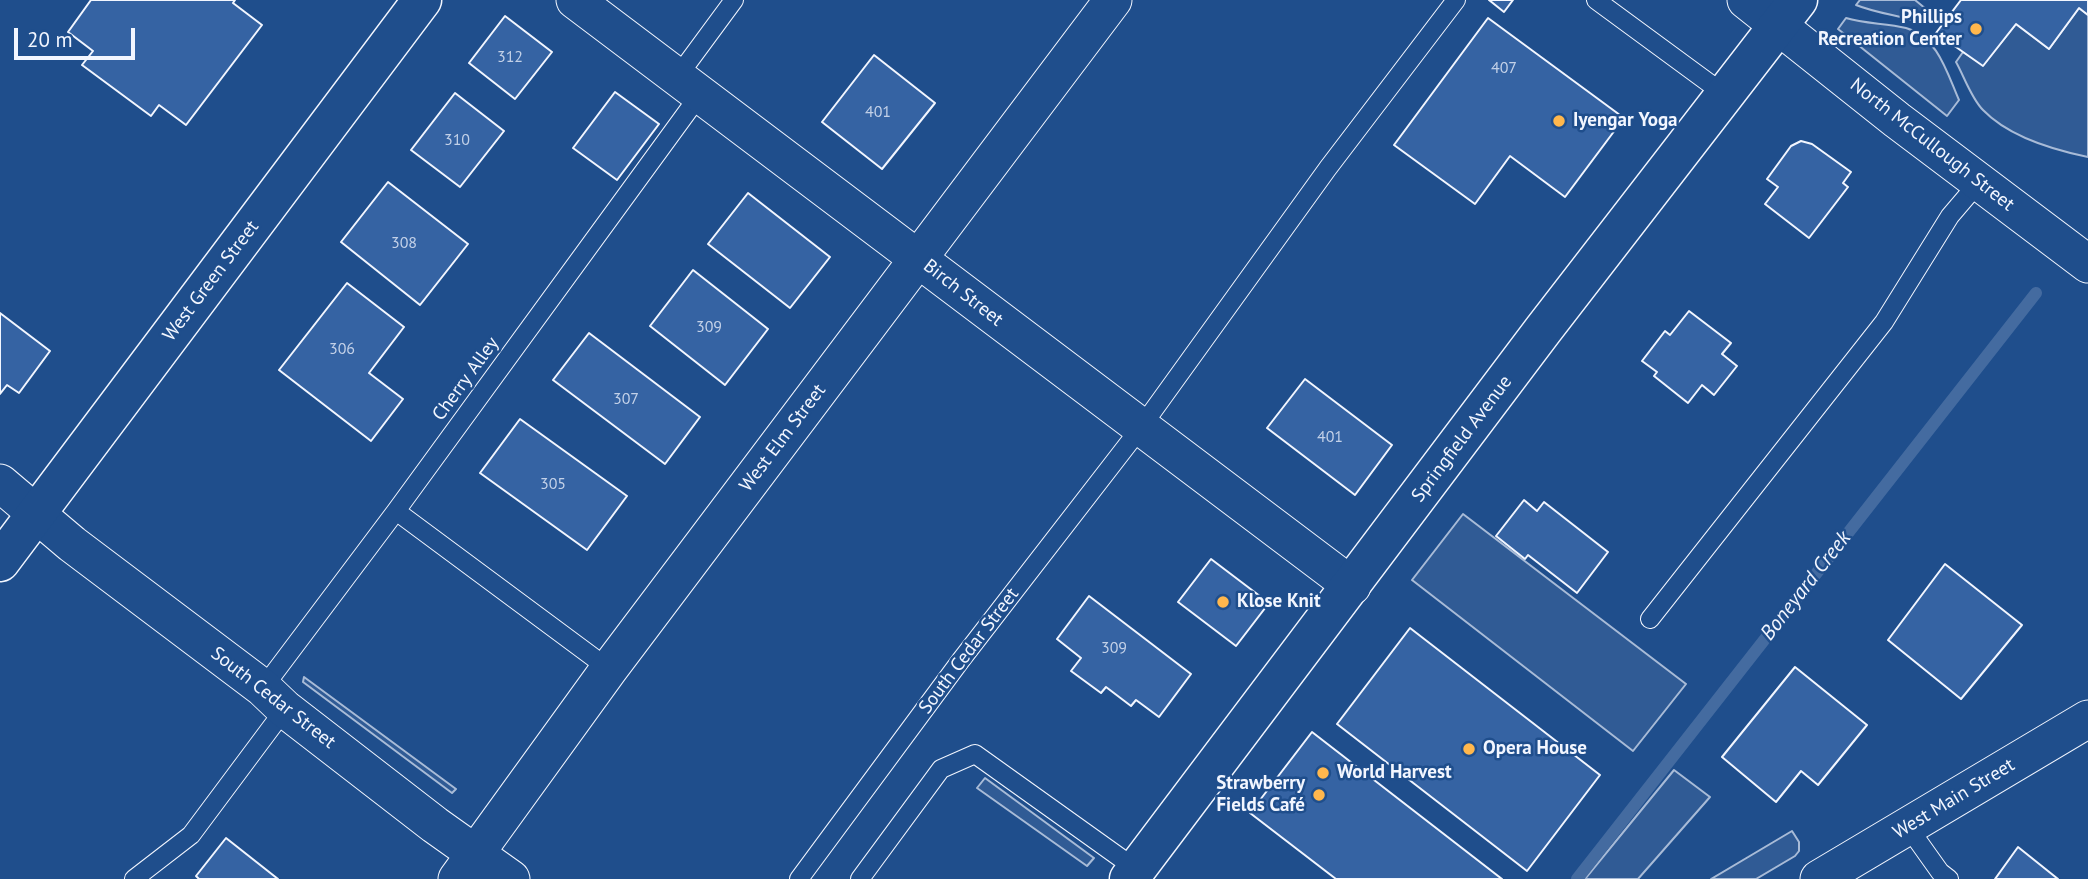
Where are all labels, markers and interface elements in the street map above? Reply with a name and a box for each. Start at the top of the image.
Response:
place label: Phillips Recreation Center [1818,7,1962,51]
scale bar [18,14,138,58]
marker: Phillips Recreation Center [1968,21,1984,37]
text: 20 m [27,26,73,53]
house number: 312 [497,47,523,67]
house number: 407 [1491,58,1517,78]
street label: North McCullough Street [1845,74,2019,216]
house number: 401 [865,102,891,122]
place label: Iyengar Yoga [1573,110,1677,132]
marker: Iyengar Yoga [1551,113,1567,129]
house number: 310 [444,130,470,150]
street label: West Green Street [158,216,264,346]
house number: 308 [391,233,417,253]
street label: Birch Street [918,255,1008,331]
house number: 309 [696,317,722,337]
street label: Cherry Alley [428,333,504,425]
house number: 306 [329,339,355,359]
street label: Springfield Avenue [1407,371,1517,507]
street label: West Elm Street [735,380,831,496]
house number: 307 [613,389,639,409]
house number: 401 [1317,427,1343,447]
house number: 305 [540,474,566,494]
water label: Boneyard Creek [1756,526,1856,646]
street label: South Cedar Street [914,583,1024,719]
place label: Klose Knit [1237,591,1321,613]
marker: Klose Knit [1215,594,1231,610]
house number: 309 [1101,638,1127,658]
street label: South Cedar Street [206,642,340,754]
place label: Opera House [1483,738,1587,760]
marker: Opera House [1461,741,1477,757]
street label: West Main Street [1889,754,2019,844]
place label: World Harvest [1337,762,1452,784]
marker: World Harvest [1315,765,1331,781]
place label: Strawberry Fields Café [1216,773,1305,817]
marker: Strawberry Fields Café [1311,787,1327,803]

